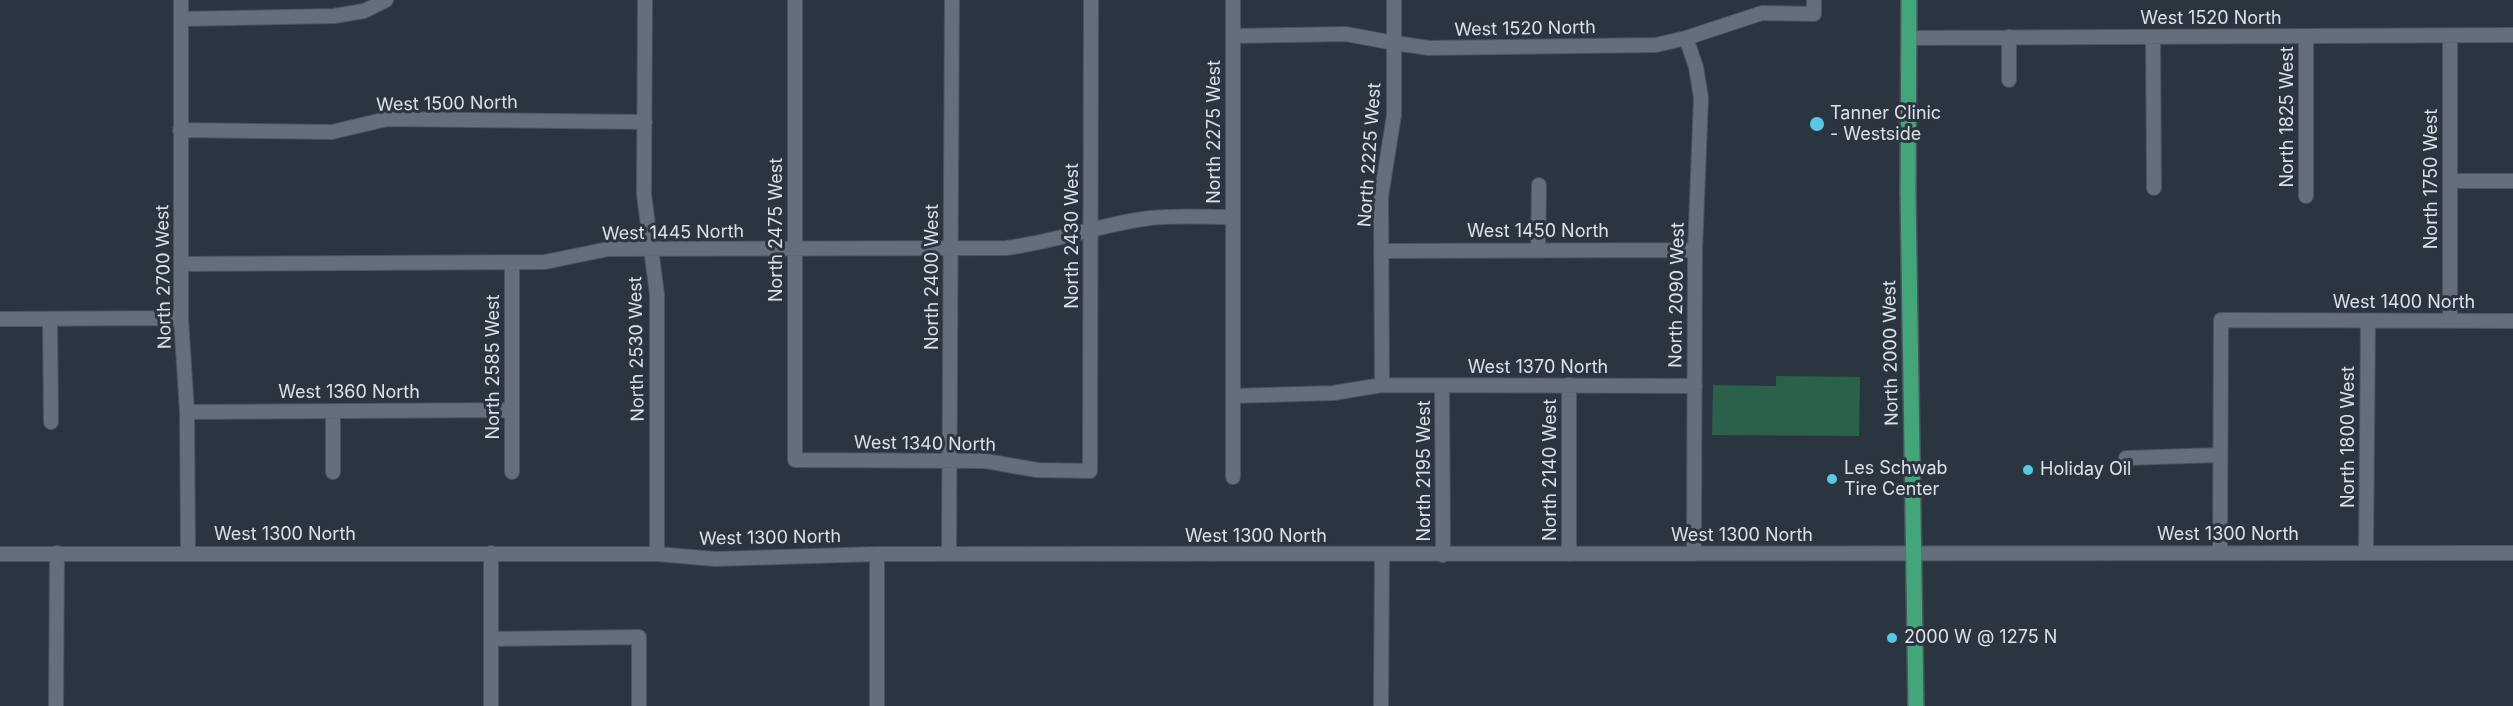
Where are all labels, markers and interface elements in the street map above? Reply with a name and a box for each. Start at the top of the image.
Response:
street label: West 1520 North [2140,8,2282,30]
street label: West 1520 North [1454,17,1596,41]
street label: North 1825 West [2277,46,2299,188]
street label: North 2275 West [1204,60,1226,204]
street label: North 2225 West [1354,82,1386,228]
street label: West 1500 North [376,92,518,116]
place label: Tanner Clinic - Westside [1830,103,1941,146]
street label: North 1750 West [2421,109,2443,249]
marker: Tanner Clinic - Westside [1808,115,1826,133]
street label: North 2475 West [766,158,788,302]
street label: North 2430 West [1062,163,1084,309]
street label: North 2400 West [922,204,944,350]
street label: North 2700 West [152,205,176,349]
street label: West 1445 North [602,221,744,245]
street label: West 1450 North [1467,221,1609,243]
street label: North 2090 West [1665,222,1689,368]
street label: North 2530 West [625,276,649,422]
street label: North 2000 West [1879,280,1903,426]
street label: West 1400 North [2333,292,2475,314]
street label: North 2585 West [483,295,505,439]
street label: West 1370 North [1468,357,1608,379]
street label: North 1800 West [2338,366,2360,508]
street label: West 1360 North [278,382,420,404]
street label: North 2140 West [1540,399,1562,541]
street label: North 2195 West [1414,400,1436,542]
street label: West 1340 North [854,432,996,456]
place label: Les Schwab Tire Center [1844,458,1948,500]
place label: Holiday Oil [2040,459,2131,481]
marker: Holiday Oil [2021,463,2035,477]
marker: Les Schwab Tire Center [1825,472,1839,486]
street label: West 1300 North [214,524,356,546]
street label: West 1300 North [2157,524,2299,546]
street label: West 1300 North [1671,525,1813,547]
street label: West 1300 North [699,526,841,550]
street label: West 1300 North [1185,526,1327,548]
place label: 2000 W @ 1275 N [1904,627,2057,649]
marker: 2000 W @ 1275 N [1885,631,1899,645]

